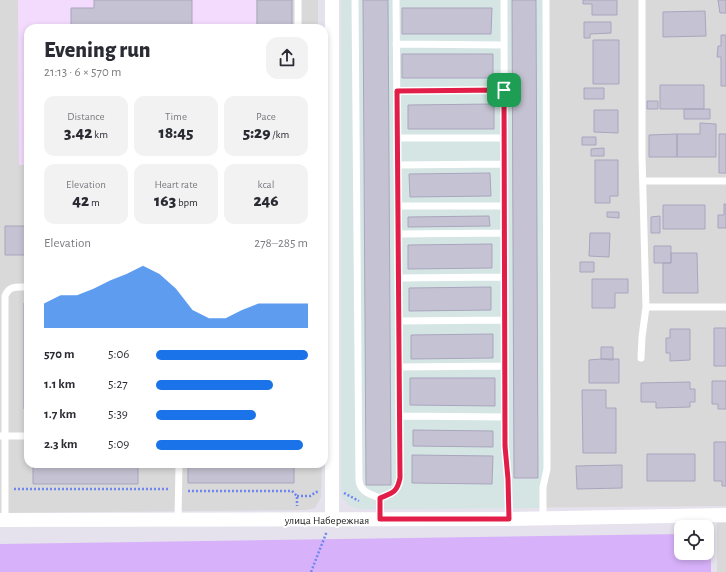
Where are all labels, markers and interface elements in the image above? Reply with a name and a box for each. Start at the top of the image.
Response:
button: share [266,37,308,79]
text: Evening run [44,39,151,61]
text: 21:13 · 6 × 570 m [44,66,121,79]
pin [487,73,521,107]
icon: arrive [493,79,515,101]
text: Distance [67,111,105,122]
text: Time [165,111,187,122]
text: Pace [256,111,276,122]
text: 3.42 [64,124,92,141]
text: 18:45 [159,124,193,141]
text: 5:29 [243,124,270,141]
text: km [92,129,108,140]
text: /km [270,129,289,140]
text: Elevation [66,179,106,190]
text: Heart rate [154,179,198,190]
text: kcal [258,179,274,190]
text: 42 [72,192,89,209]
text: 163 [154,192,176,209]
text: 246 [253,192,279,209]
text: m [89,197,100,208]
text: bpm [176,197,198,208]
text: Elevation [44,237,91,250]
text: 278–285 m [254,237,308,250]
text: 570 m [44,348,74,361]
text: 5:06 [108,348,129,361]
text: 1.1 km [44,378,75,391]
text: 5:27 [108,378,128,391]
text: 1.7 km [44,408,76,421]
text: 5:39 [108,408,128,421]
text: 2.3 km [44,438,78,451]
text: 5:09 [108,438,129,451]
street label: улица Набережная [284,515,369,526]
map controls [674,520,714,560]
button: locate [674,520,714,560]

